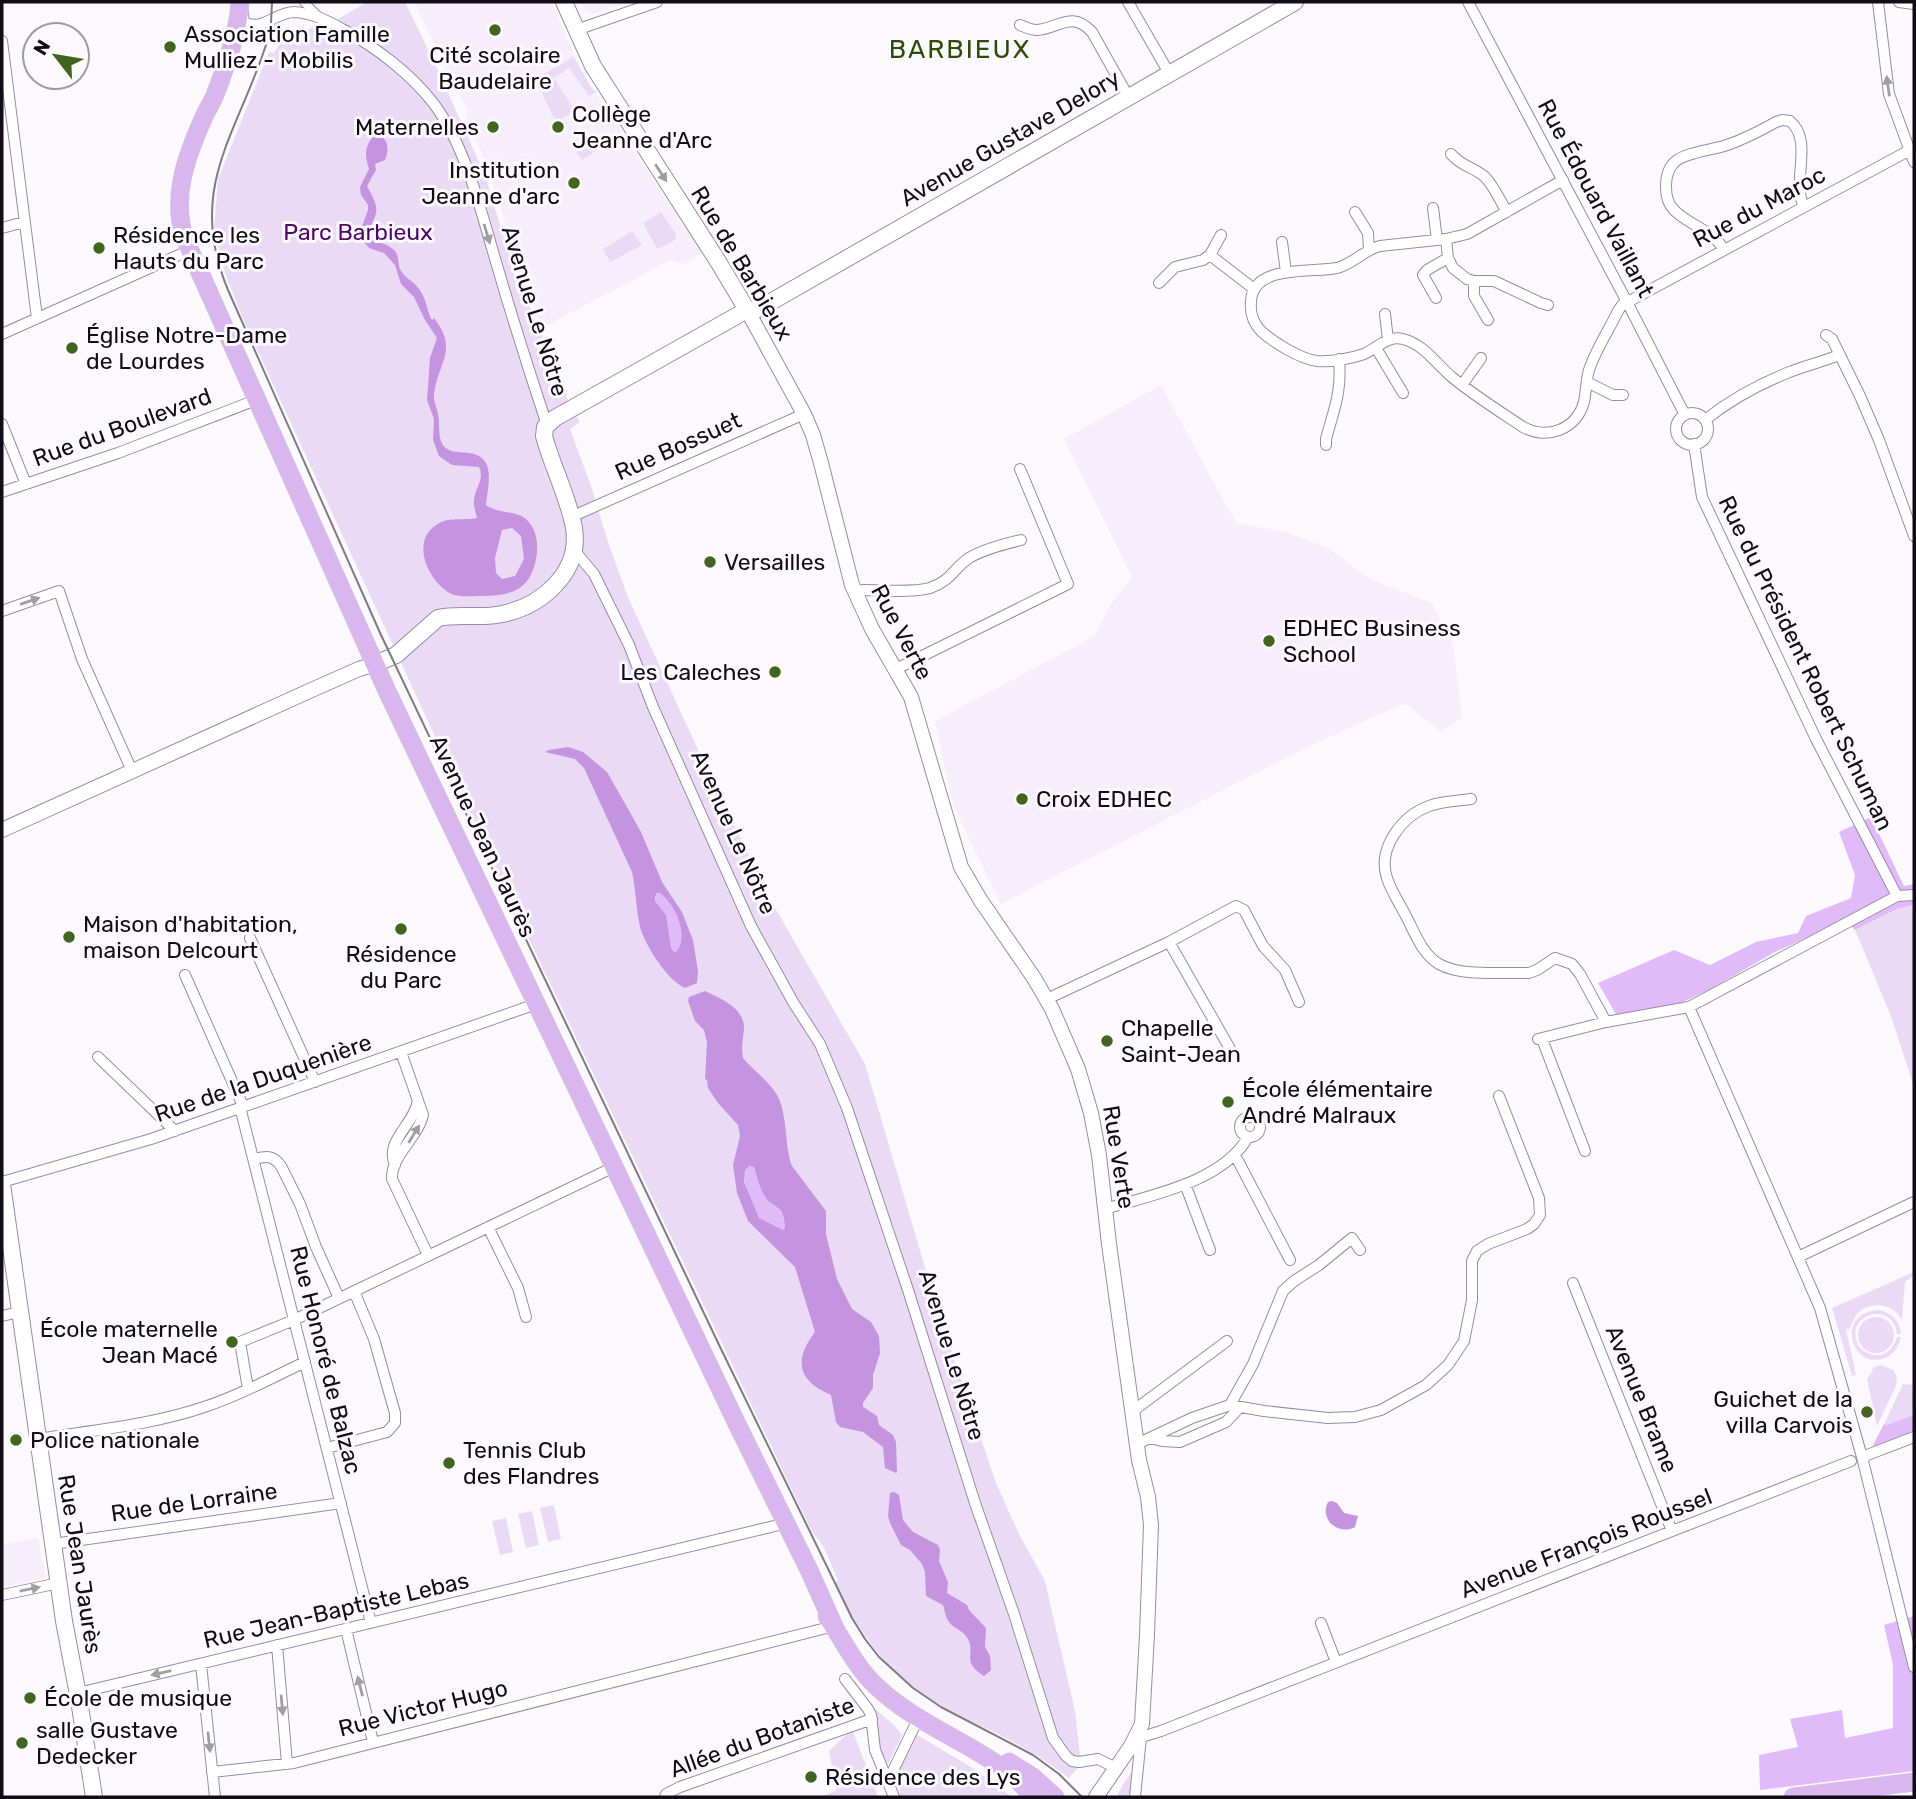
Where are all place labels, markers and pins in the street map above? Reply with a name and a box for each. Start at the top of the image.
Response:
place label: Association Famille Mulliez - Mobilis [184,20,390,74]
marker: Cité scolaire Baudelaire [487,22,503,38]
marker: Association Famille Mulliez - Mobilis [162,39,178,55]
place label: Cité scolaire Baudelaire [429,41,561,95]
place label: Collège Jeanne d'Arc [572,100,712,154]
place label: Maternelles [355,113,479,141]
marker: Maternelles [485,119,501,135]
marker: Collège Jeanne d'Arc [550,119,566,135]
place label: Institution Jeanne d'arc [421,156,560,210]
marker: Institution Jeanne d'arc [566,175,582,191]
place label: Résidence les Hauts du Parc [113,221,264,275]
marker: Résidence les Hauts du Parc [91,240,107,256]
place label: Église Notre-Dame de Lourdes [86,321,287,375]
marker: Église Notre-Dame de Lourdes [64,340,80,356]
place label: Versailles [724,548,825,576]
marker: Versailles [702,554,718,570]
place label: EDHEC Business School [1283,614,1461,668]
marker: EDHEC Business School [1261,633,1277,649]
place label: Les Caleches [620,658,761,686]
marker: Les Caleches [767,664,783,680]
place label: Croix EDHEC [1036,785,1172,813]
marker: Croix EDHEC [1014,791,1030,807]
place label: Maison d'habitation, maison Delcourt [83,910,298,964]
marker: Résidence du Parc [393,921,409,937]
marker: Maison d'habitation, maison Delcourt [61,929,77,945]
place label: Résidence du Parc [345,940,457,994]
place label: Chapelle Saint-Jean [1121,1014,1241,1068]
marker: Chapelle Saint-Jean [1099,1033,1115,1049]
place label: École élémentaire André Malraux [1242,1075,1433,1129]
marker: École élémentaire André Malraux [1220,1094,1236,1110]
place label: École maternelle Jean Macé [40,1315,218,1369]
marker: École maternelle Jean Macé [224,1334,240,1350]
place label: Guichet de la villa Carvois [1713,1385,1853,1439]
marker: Guichet de la villa Carvois [1859,1404,1875,1420]
place label: Police nationale [30,1426,200,1454]
marker: Police nationale [8,1432,24,1448]
place label: Tennis Club des Flandres [463,1436,599,1490]
marker: Tennis Club des Flandres [441,1455,457,1471]
place label: École de musique [44,1684,232,1712]
marker: École de musique [22,1690,38,1706]
place label: salle Gustave Dedecker [36,1716,178,1770]
marker: salle Gustave Dedecker [14,1735,30,1751]
place label: Résidence des Lys [825,1763,1021,1791]
marker: Résidence des Lys [803,1769,819,1785]

